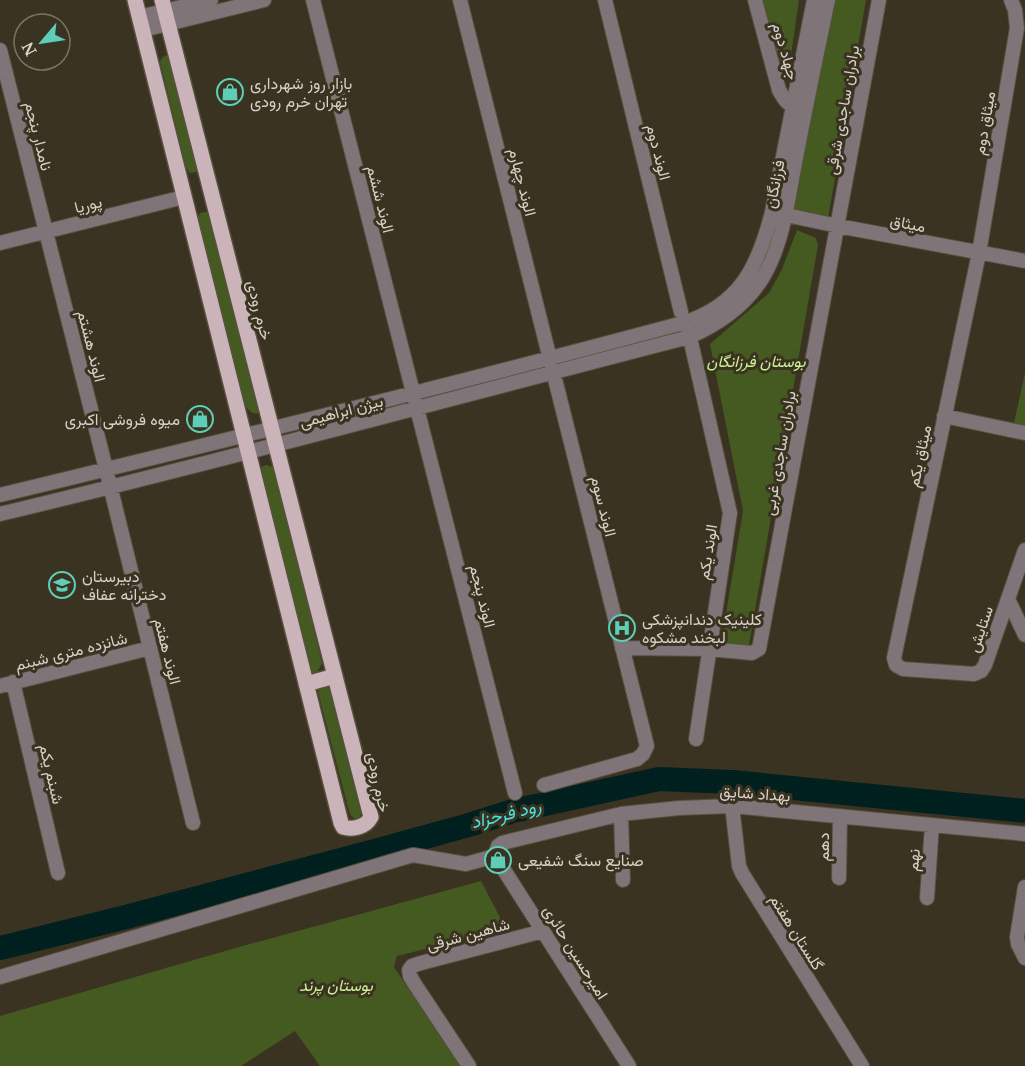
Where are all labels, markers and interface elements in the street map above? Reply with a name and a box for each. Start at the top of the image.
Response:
north arrow [12,12,72,72]
street label: جهاد دوم [767,20,805,83]
text: N [16,38,42,60]
street label: برادران ساجدی شرقی [820,44,864,176]
place label: بازار روز شهرداری تهران خرم رودی [250,72,352,112]
shop icon: بازار روز شهرداری تهران خرم رودی [215,77,245,107]
street label: میثاق دوم [968,89,1000,157]
street label: نامدار پنجم [19,99,58,173]
street label: الوند دوم [641,122,677,182]
street label: الوند چهارم [503,146,542,219]
street label: فرزانگان [759,158,789,210]
street label: الوند ششم [362,163,400,235]
street label: پوریا [72,190,104,219]
street label: میثاق [888,209,928,237]
street label: خرم رودی [242,278,278,342]
street label: الوند هشتم [72,308,112,384]
park label: بوستان فرزانگان [707,350,807,372]
street label: بیژن ابراهیمی [297,389,385,433]
street label: برادران ساجدی غربی [757,389,801,517]
shop icon: میوه فروشی اکبری [185,404,215,434]
place label: میوه فروشی اکبری [65,408,180,430]
street label: میثاق یکم [902,423,936,489]
street label: الوند سوم [586,473,622,539]
street label: الوند یکم [692,523,722,581]
street label: الوند پنجم [464,562,501,630]
place label: دبیرستان دخترانه عفاف [82,565,166,605]
school or university icon: دبیرستان دخترانه عفاف [47,570,77,600]
street label: ستایش [962,603,998,655]
place label: کلینیک دندانپزشکی لبخند مشکوه [642,608,762,648]
hospital icon: کلینیک دندانپزشکی لبخند مشکوه [607,613,637,643]
street label: الوند هفتم [149,616,187,686]
street label: شانزده متری شبنم [12,626,130,676]
street label: شبنم یکم [34,742,70,806]
street label: خرم رودی [362,750,396,814]
street label: بهداد شایق [719,780,791,806]
water label: رود فرحزاد [468,793,543,833]
street label: دهم [812,832,834,862]
shop icon: صنایع سنگ شفیعی [483,845,513,875]
street label: نهم [901,848,925,872]
place label: صنایع سنگ شفیعی [518,849,644,872]
street label: گلستان هفتم [765,890,829,974]
street label: امیرحسین حائری [538,901,614,1003]
street label: شاهین شرقی [424,912,512,956]
park label: بوستان پرند [299,974,374,997]

